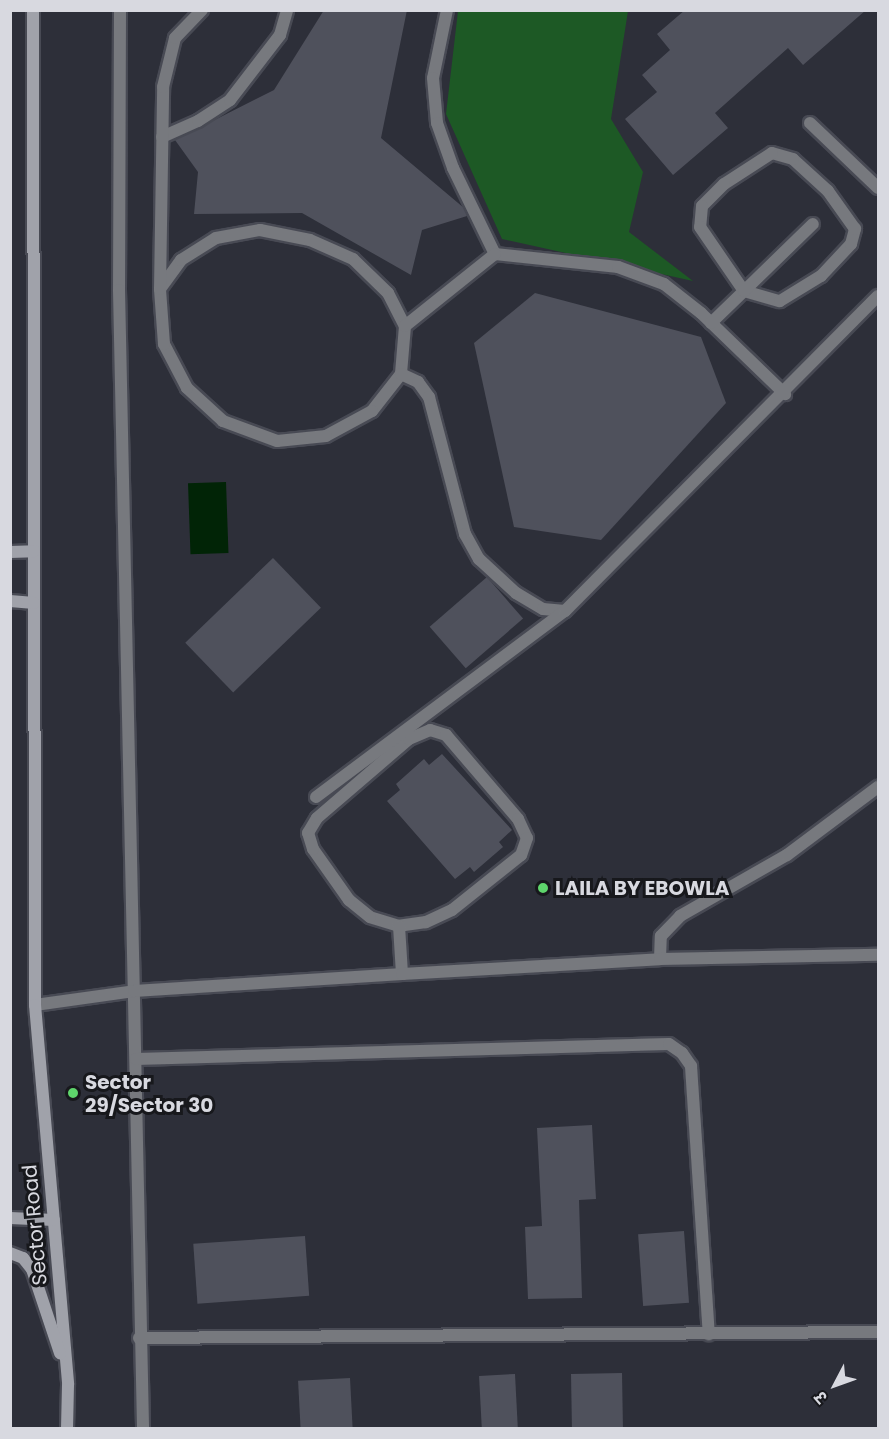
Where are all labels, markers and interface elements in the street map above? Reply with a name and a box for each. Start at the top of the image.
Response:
place label: LAILA BY EBOWLA [555,876,730,900]
marker: LAILA BY EBOWLA [536,881,550,895]
place label: Sector 29/Sector 30 [85,1070,213,1117]
marker: Sector 29/Sector 30 [66,1086,80,1100]
street label: Sector Road [18,1164,52,1286]
north arrow [805,1355,865,1415]
text: उ [809,1386,833,1408]

